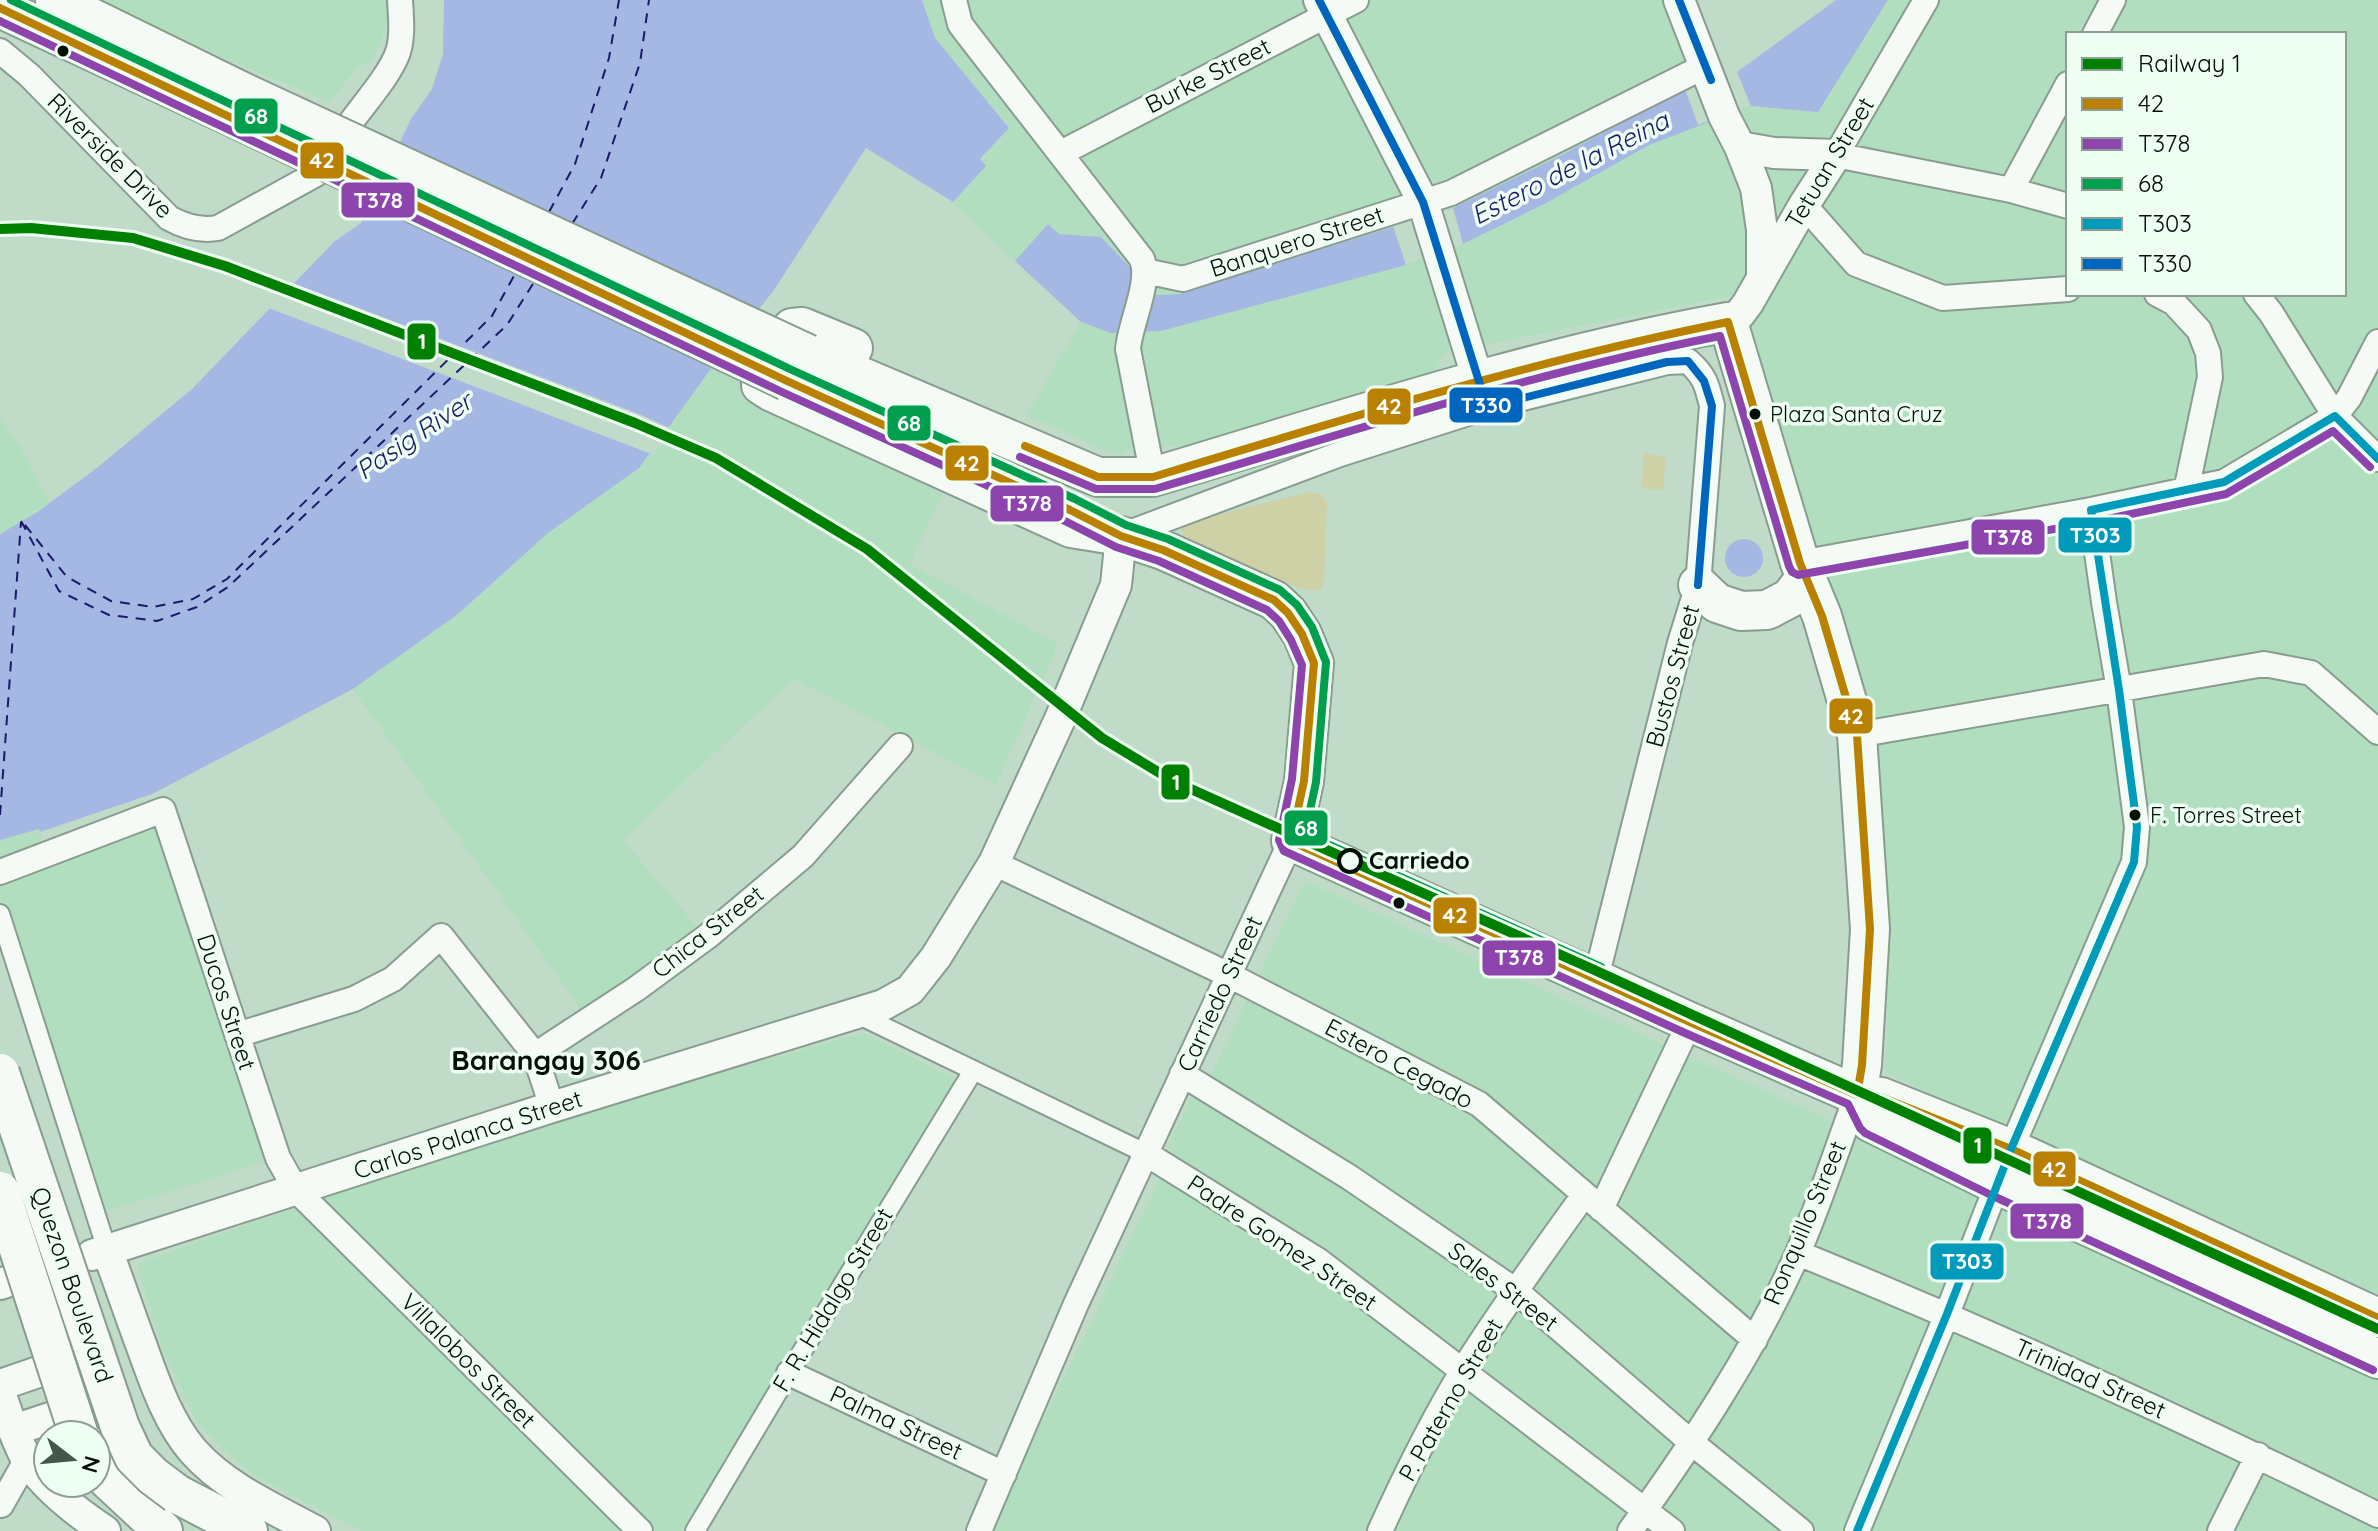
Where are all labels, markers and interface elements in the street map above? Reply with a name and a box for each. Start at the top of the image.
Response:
street label: Burke Street [1140,31,1275,119]
legend [2066,32,2346,296]
unlabelled marker [55,43,71,59]
text: Railway 1 [2138,48,2241,78]
street label: Riverside Drive [42,86,180,224]
text: 42 [2138,88,2164,118]
street label: Tetuan Street [1778,92,1880,233]
line badge: 68 [233,97,279,135]
text: 68 [244,102,268,130]
water label: Estero de la Reina [1465,103,1675,232]
text: T378 [2138,128,2190,158]
line badge: 42 [299,141,345,180]
text: 42 [309,146,335,174]
text: 68 [2138,168,2164,198]
line badge: T378 [340,181,416,219]
text: T378 [353,186,403,214]
street label: Banquero Street [1206,199,1387,283]
text: T303 [2138,208,2192,238]
text: T330 [2138,248,2192,278]
line badge: 1 [406,322,437,361]
text: 1 [418,327,426,355]
water label: Pasig River [349,383,481,487]
line badge: T330 [1448,386,1524,424]
line badge: 42 [1366,387,1412,426]
text: T330 [1461,391,1511,419]
text: 42 [1376,392,1402,420]
place label: Plaza Santa Cruz [1770,400,1942,428]
line badge: 68 [886,404,932,442]
marker: Plaza Santa Cruz [1747,406,1763,422]
text: 68 [897,409,921,437]
line badge: 42 [944,444,990,482]
text: 42 [954,449,980,477]
line badge: T378 [989,484,1065,523]
text: T378 [1002,489,1052,517]
line badge: T303 [2057,516,2133,554]
line badge: T378 [1970,518,2046,556]
text: T303 [2070,521,2120,549]
text: T378 [1983,523,2033,551]
street label: Bustos Street [1639,601,1705,750]
line badge: 42 [1828,697,1874,735]
text: 42 [1838,702,1864,730]
line badge: 1 [1160,763,1191,801]
text: 1 [1172,768,1180,796]
place label: F. Torres Street [2150,801,2302,829]
marker: F. Torres Street [2127,807,2143,823]
line badge: 68 [1283,809,1329,847]
text: 68 [1294,814,1318,842]
place label: Carriedo [1369,845,1470,875]
marker: Carriedo [1338,849,1362,873]
street label: Chica Street [646,878,769,984]
unlabelled marker [1391,895,1407,911]
line badge: 42 [1432,896,1478,935]
text: 42 [1442,901,1468,929]
street label: Carriedo Street [1170,911,1268,1076]
street label: Ducos Street [191,930,263,1073]
line badge: T378 [1481,939,1557,977]
text: T378 [1494,943,1544,971]
street label: Estero Cegado [1320,1011,1479,1115]
district label: Barangay 306 [451,1042,641,1077]
street label: Carlos Palanca Street [349,1083,586,1185]
line badge: 1 [1962,1126,1993,1165]
text: 1 [1974,1131,1982,1159]
street label: Ronquillo Street [1756,1136,1852,1309]
line badge: 42 [2032,1150,2077,1188]
text: 42 [2041,1155,2067,1183]
street label: Padre Gomez Street [1182,1168,1383,1317]
street label: Quezon Boulevard [25,1183,120,1386]
street label: F. R. Hidalgo Street [765,1202,899,1397]
line badge: T378 [2009,1202,2085,1240]
text: T378 [2022,1207,2072,1235]
street label: Sales Street [1443,1235,1565,1337]
line badge: T303 [1929,1242,2005,1281]
text: T303 [1942,1247,1992,1275]
street label: Villalobos Street [395,1286,543,1434]
street label: P. Paterno Street [1391,1313,1509,1486]
street label: Trinidad Street [2010,1331,2171,1425]
street label: Palma Street [825,1378,967,1466]
north arrow [32,1419,112,1499]
text: N [76,1453,107,1476]

